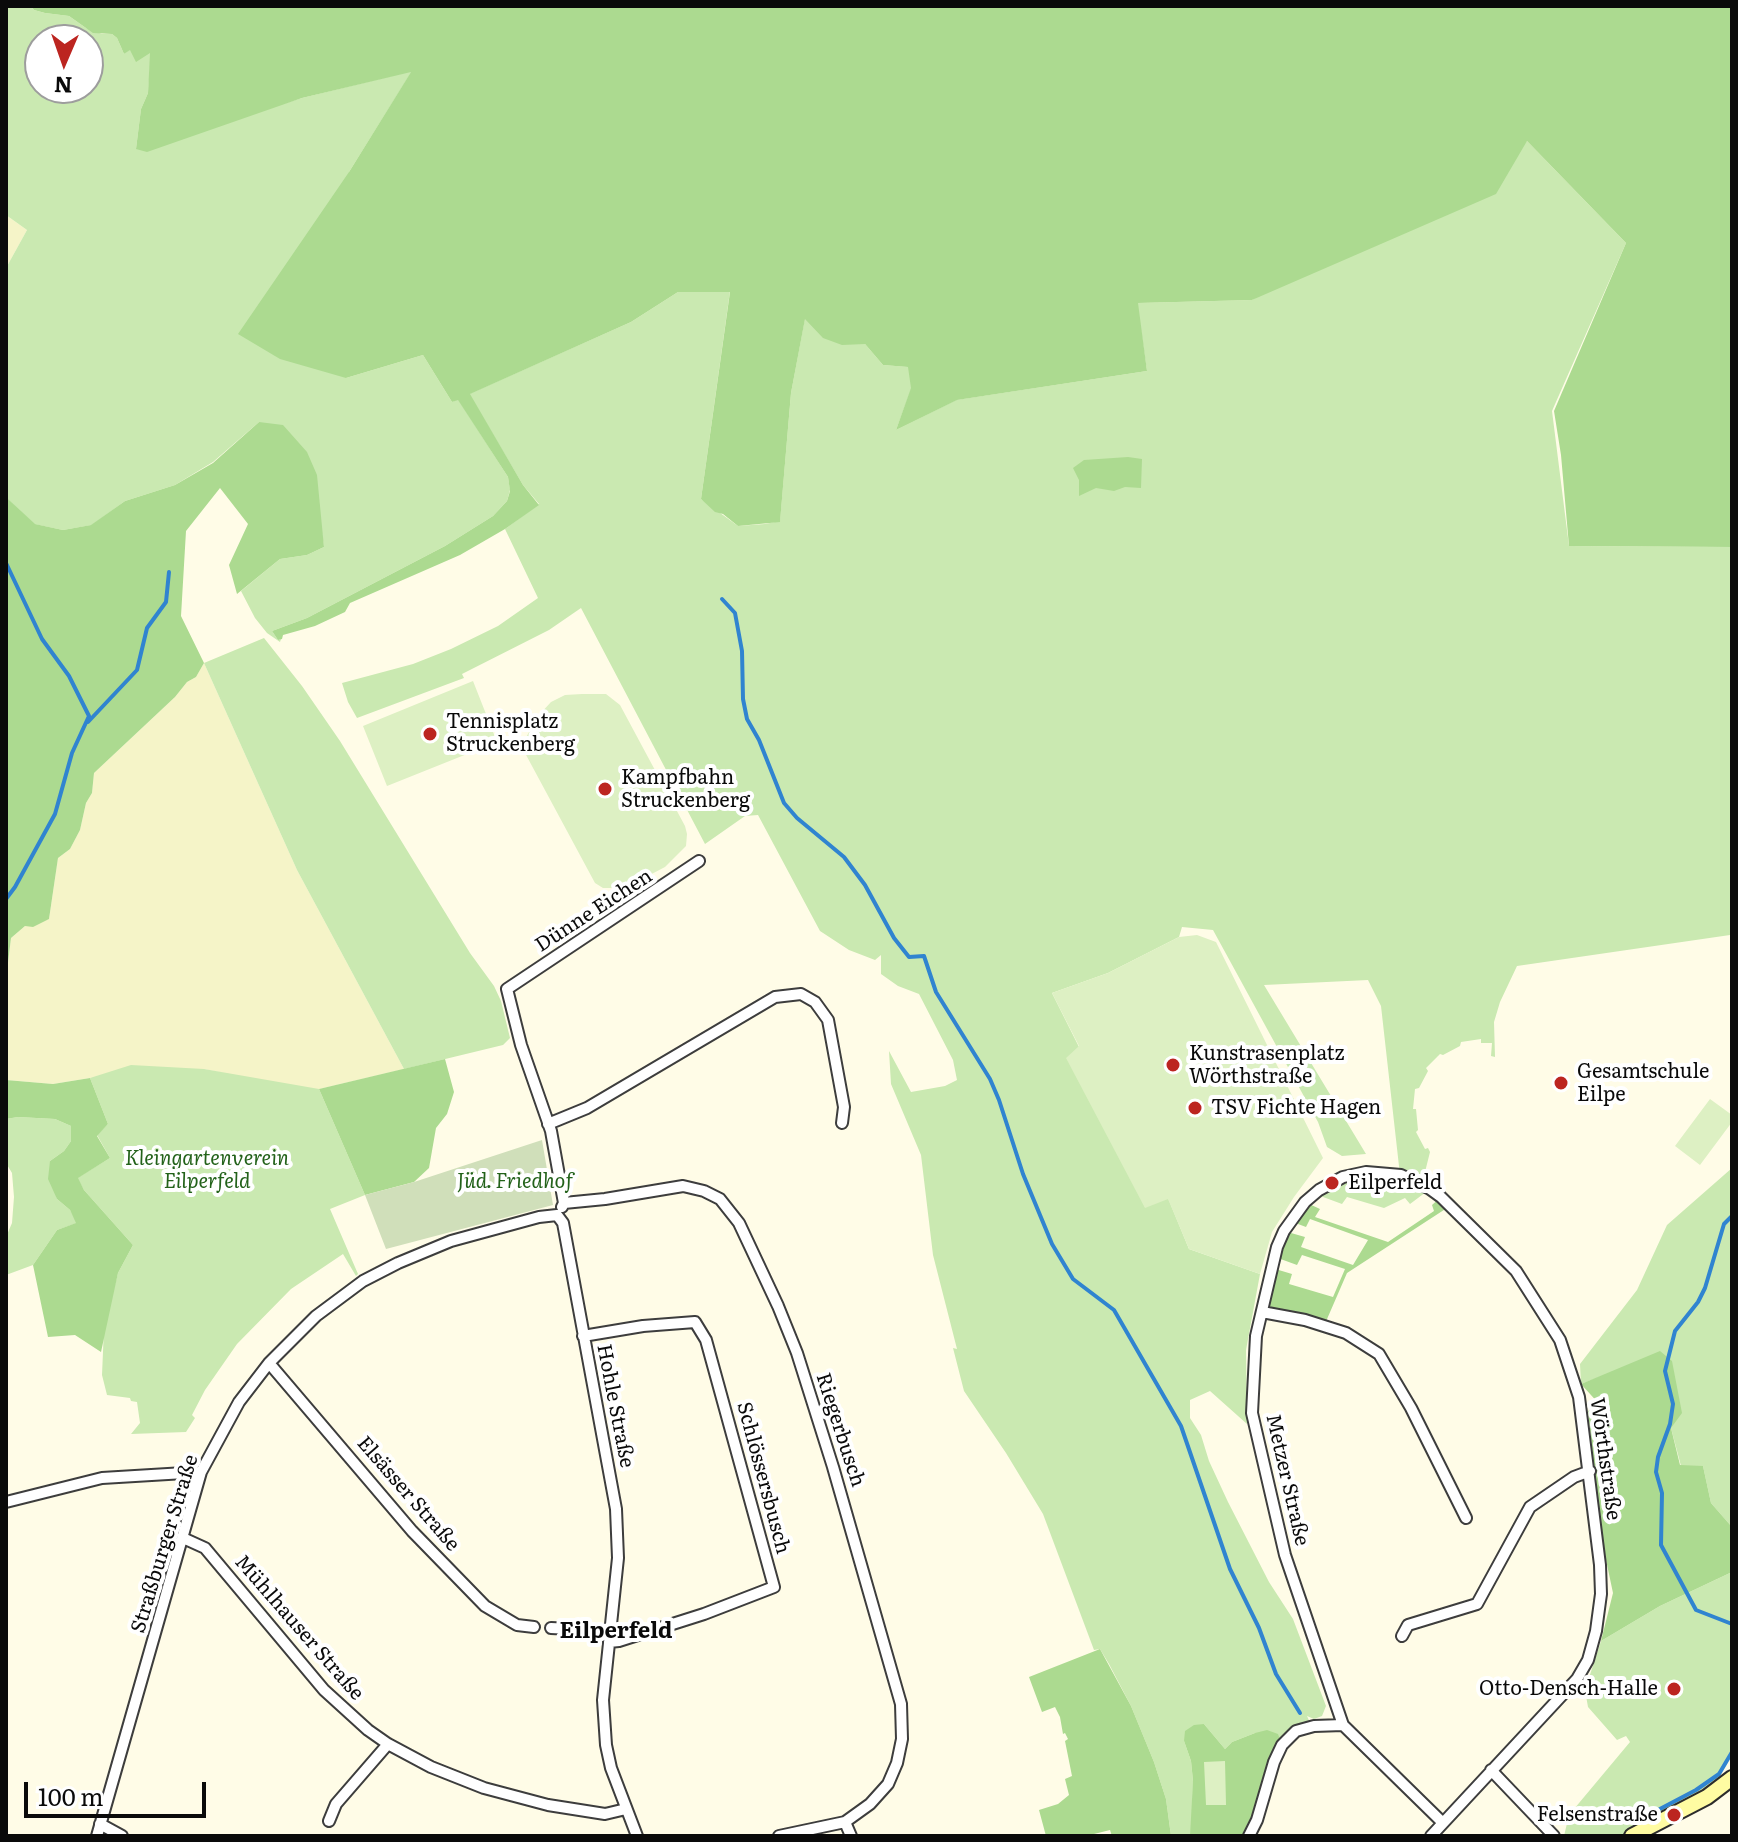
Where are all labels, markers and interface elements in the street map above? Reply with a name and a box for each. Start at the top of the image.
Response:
north arrow [24,24,104,104]
text: N [53,70,73,103]
place label: Tennisplatz Struckenberg [446,710,575,757]
marker: Tennisplatz Struckenberg [421,725,439,743]
place label: Kampfbahn Struckenberg [621,766,750,813]
marker: Kampfbahn Struckenberg [596,780,614,798]
street label: Dünne Eichen [531,864,657,958]
place label: Kunstrasenplatz Wörthstraße [1189,1042,1344,1089]
marker: Kunstrasenplatz Wörthstraße [1164,1056,1182,1074]
place label: Gesamtschule Eilpe [1577,1060,1709,1107]
marker: Gesamtschule Eilpe [1552,1074,1570,1092]
place label: TSV Fichte Hagen [1211,1096,1381,1120]
marker: TSV Fichte Hagen [1186,1099,1204,1117]
park label: Kleingartenverein Eilperfeld [125,1147,289,1194]
park label: Jüd. Friedhof [457,1170,573,1194]
place label: Eilperfeld [1348,1171,1442,1195]
marker: Eilperfeld [1323,1174,1341,1192]
street label: Hohle Straße [591,1342,639,1470]
street label: Riegerbusch [810,1370,870,1490]
street label: Wörthstraße [1585,1396,1625,1522]
street label: Schlössersbusch [731,1399,795,1557]
street label: Metzer Straße [1260,1412,1314,1548]
street label: Elsässer Straße [352,1432,464,1556]
street label: Straßburger Straße [126,1452,204,1636]
street label: Mühlhauser Straße [229,1551,369,1705]
district label: Eilperfeld [560,1619,672,1645]
place label: Otto-Densch-Halle [1479,1677,1658,1701]
marker: Otto-Densch-Halle [1665,1680,1683,1698]
scale bar [28,1766,210,1816]
text: 100 m [38,1778,104,1813]
place label: Felsenstraße [1537,1803,1658,1827]
marker: Felsenstraße [1665,1806,1683,1824]

